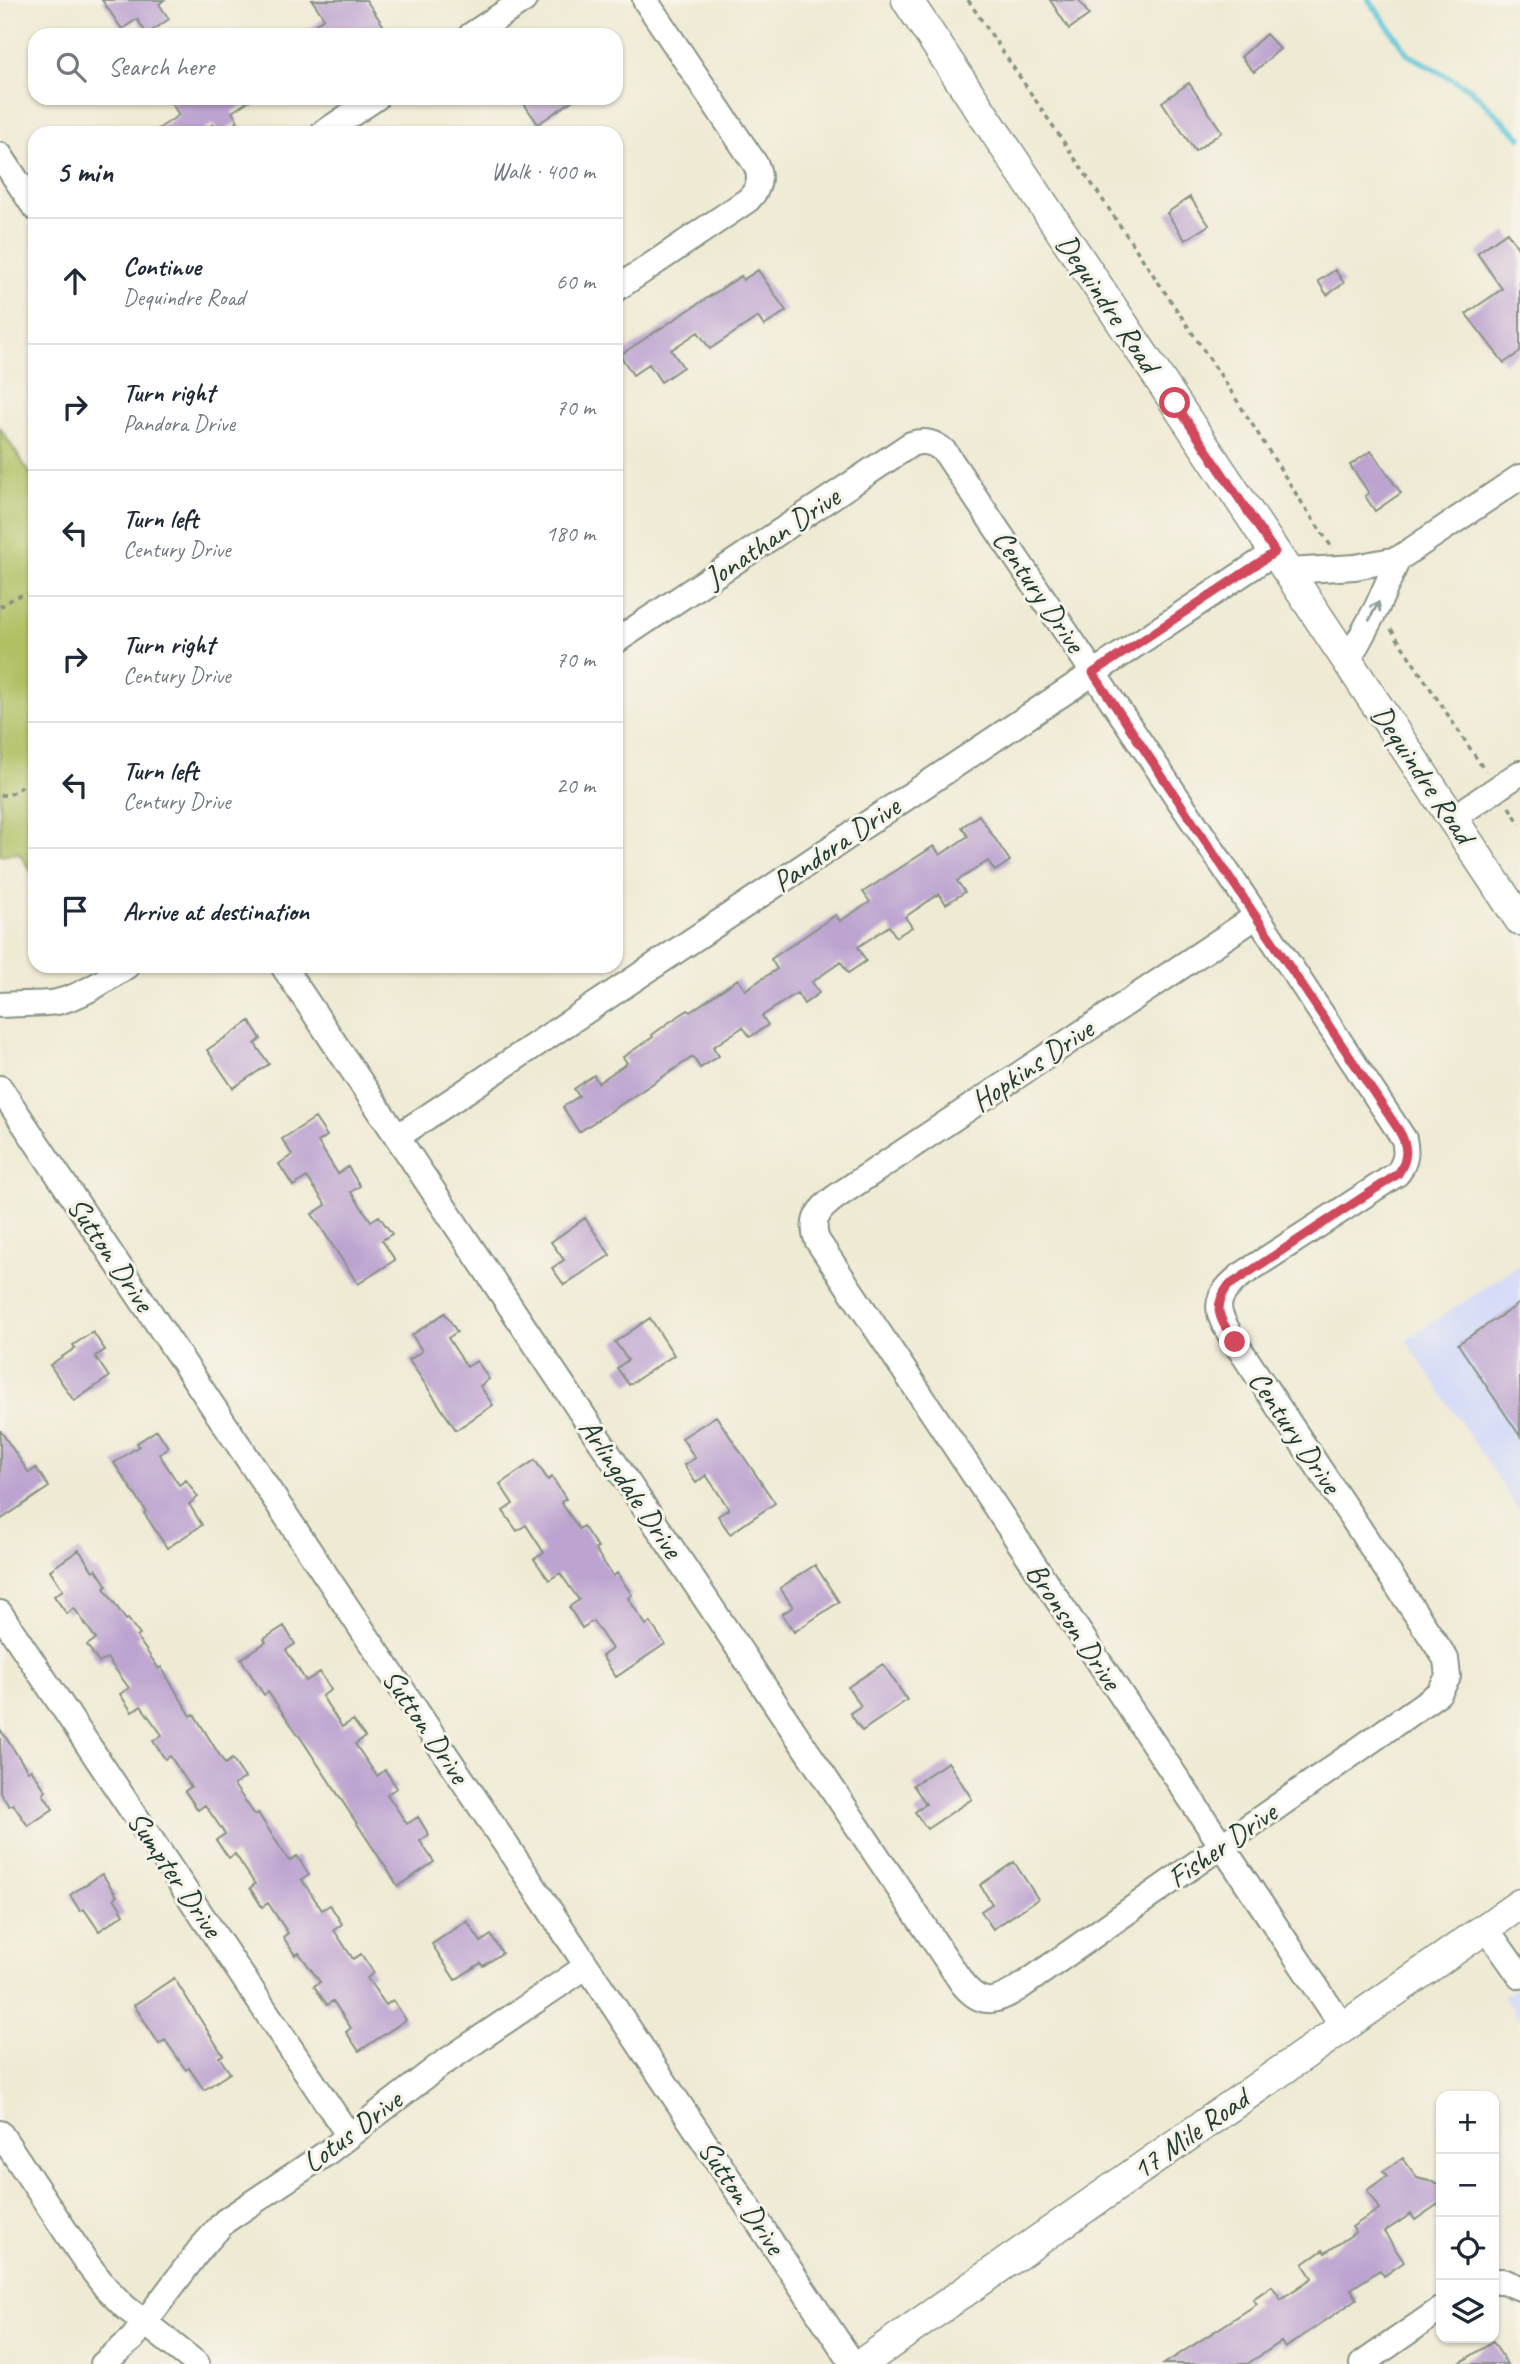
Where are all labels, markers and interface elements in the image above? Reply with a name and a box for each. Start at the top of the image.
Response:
search box [28,28,623,105]
icon: search [52,48,90,86]
text: Search here [108,50,214,83]
text: 5 min [56,153,113,191]
text: Walk · 400 m [491,157,595,186]
street label: Dequindre Road [1048,226,1171,383]
text: Continue [123,250,201,283]
icon: ahead [56,262,94,300]
text: 60 m [556,267,595,296]
text: Dequindre Road [123,283,245,312]
text: Turn right [123,376,214,409]
route start [1159,387,1190,418]
icon: right [56,388,94,426]
text: 70 m [556,393,595,422]
text: Pandora Drive [123,409,235,438]
street label: Jonathan Drive [695,477,849,597]
text: Turn left [123,502,198,535]
icon: left [56,514,94,552]
text: 180 m [546,519,595,548]
street label: Century Drive [984,522,1095,662]
text: Century Drive [123,535,230,564]
one-way arrow [1368,601,1382,622]
text: Turn right [123,628,214,661]
icon: right [56,640,94,678]
text: 70 m [556,645,595,674]
text: Century Drive [123,661,230,690]
street label: Dequindre Road [1363,697,1486,854]
text: Turn left [123,754,198,787]
icon: left [56,766,94,804]
text: 20 m [556,771,595,800]
street label: Pandora Drive [765,786,909,901]
text: Century Drive [123,787,230,816]
icon: arrive [56,892,94,930]
text: Arrive at destination [123,895,309,928]
street label: Hopkins Drive [963,1009,1102,1120]
street label: Sutton Drive [59,1189,164,1320]
route end [1219,1326,1250,1357]
street label: Century Drive [1240,1363,1351,1503]
street label: Arlingdale Drive [570,1411,693,1567]
street label: Bronson Drive [1018,1555,1132,1699]
street label: Sutton Drive [374,1661,479,1792]
street label: Fisher Drive [1160,1792,1286,1896]
street label: Sumpter Drive [119,1804,232,1946]
street label: 17 Mile Road [1124,2078,1259,2188]
street label: Lotus Drive [295,2080,411,2181]
map controls [1436,2091,1499,2343]
button: + [1436,2091,1499,2154]
street label: Sutton Drive [690,2132,795,2263]
button: − [1436,2154,1499,2217]
button: locate [1436,2217,1499,2280]
button: layers [1436,2280,1499,2343]

